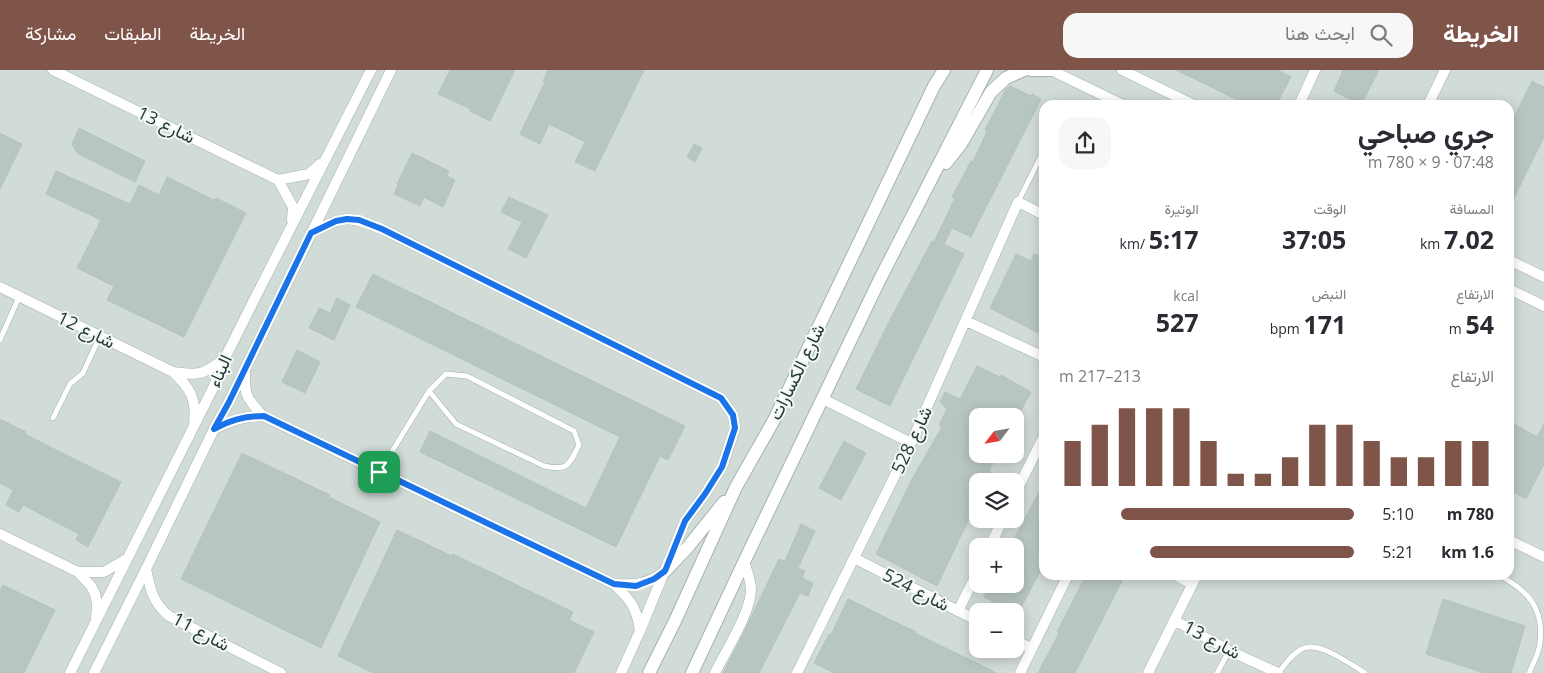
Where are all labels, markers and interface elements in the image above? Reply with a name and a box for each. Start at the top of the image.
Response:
search box [1063,13,1413,58]
text: الخريطة [1443,16,1519,49]
text: ابحث هنا [1285,20,1355,46]
text: مشاركة [25,21,76,45]
text: الطبقات [104,21,161,45]
text: الخريطة [189,21,245,45]
icon: search [1367,21,1395,49]
street label: شارع 13 [133,100,199,149]
text: جري صباحي [1358,113,1494,151]
button: share [1059,117,1111,169]
text: 07:48 · 9 × 780 m [1368,151,1494,173]
text: الوتيرة [1164,199,1199,218]
text: الوقت [1313,199,1346,218]
text: المسافة [1450,199,1494,218]
text: 5:17 [1149,222,1199,256]
text: 37:05 [1282,222,1346,256]
text: 7.02 [1444,222,1494,256]
text: /km [1120,234,1149,253]
text: km [1420,234,1444,253]
text: النبض [1312,284,1346,303]
text: الارتفاع [1456,284,1494,303]
text: kcal [1173,286,1199,305]
street label: شارع 12 [53,305,119,354]
text: 527 [1156,305,1199,339]
text: 171 [1303,307,1346,341]
text: 54 [1465,307,1494,341]
street label: شارع الكسارات [762,319,831,424]
text: bpm [1270,319,1303,338]
text: m [1449,319,1465,338]
street label: البناء [201,350,237,391]
text: 213–217 m [1059,365,1141,387]
text: الارتفاع [1451,365,1494,387]
street label: شارع 528 [885,402,938,478]
north arrow [969,408,1024,462]
map controls [969,408,1024,658]
pin [358,451,400,493]
icon: arrive [365,458,393,486]
button: layers [969,473,1024,528]
text: 5:10 [1382,503,1414,525]
text: 780 m [1447,503,1494,525]
button: + [969,538,1024,593]
text: 5:21 [1382,541,1414,563]
text: 1.6 km [1441,541,1494,563]
street label: شارع 524 [879,562,954,617]
button: − [969,603,1024,658]
street label: شارع 11 [168,606,234,657]
street label: شارع 13 [1179,614,1245,665]

